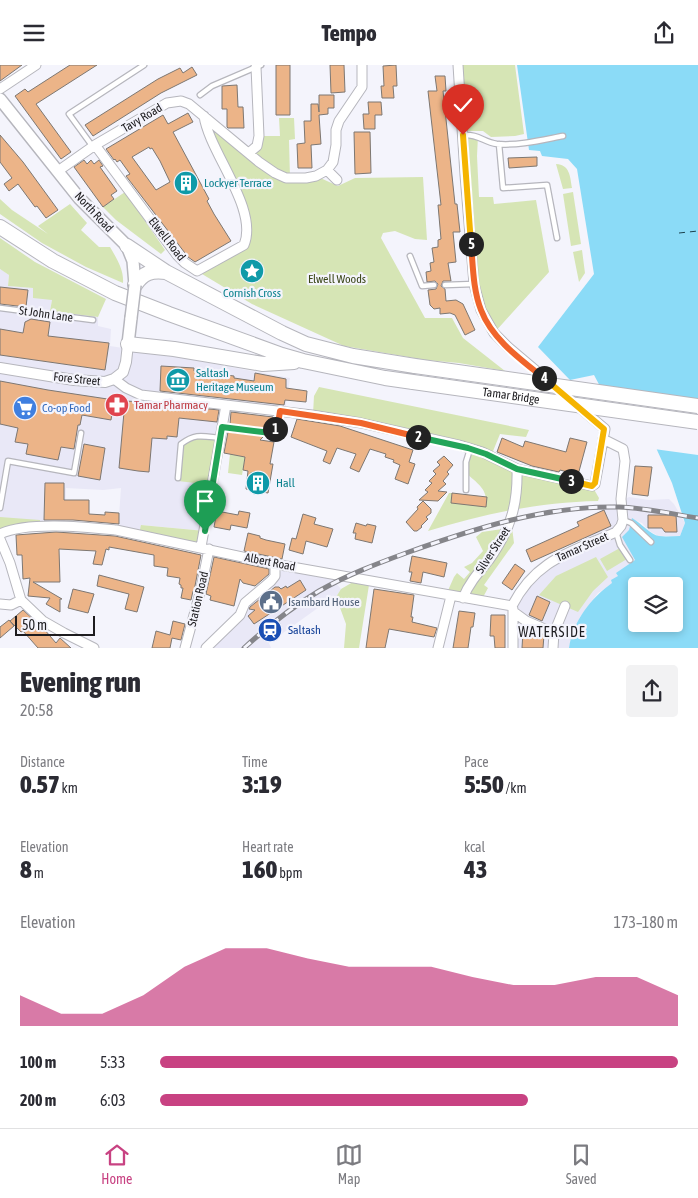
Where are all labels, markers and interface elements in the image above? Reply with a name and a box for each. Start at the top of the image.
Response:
icon: menu [20,19,48,47]
icon: share [650,19,678,47]
text: Tempo [322,20,376,46]
pin [442,84,484,135]
icon: check [449,91,477,119]
street label: Tavy Road [119,101,165,135]
building icon: Lockyer Terrace [173,170,199,196]
place label: Lockyer Terrace [204,176,272,190]
street label: North Road [72,189,116,235]
street label: Elwell Road [146,214,188,264]
pin: 5 [458,231,484,257]
text: 5 [468,236,475,252]
place icon: Cornish Cross [239,258,265,284]
park label: Elwell Woods [308,272,366,286]
place label: Cornish Cross [223,286,281,300]
street label: St John Lane [18,303,74,325]
pin: 4 [532,365,556,391]
place label: Saltash Heritage Museum [196,366,274,394]
museum icon: Saltash Heritage Museum [165,367,191,393]
street label: Fore Street [53,370,102,388]
text: 4 [541,370,548,386]
street label: Tamar Bridge [482,385,541,407]
pharmacy icon: Tamar Pharmacy [104,392,130,418]
supermarket icon: Co-op Food [12,395,38,421]
place label: Tamar Pharmacy [134,398,208,412]
place label: Co-op Food [42,401,91,415]
pin: 1 [262,417,288,441]
text: 1 [272,421,279,437]
pin: 2 [406,425,430,449]
text: 2 [415,429,422,445]
pin: 3 [558,469,584,493]
building icon: Hall [245,470,271,496]
text: 3 [568,473,575,489]
place label: Hall [276,476,296,490]
pin [184,480,226,531]
icon: arrive [191,487,219,515]
street label: Silver Street [473,524,513,576]
street label: Tamar Street [554,529,611,565]
street label: Albert Road [243,550,297,574]
street label: Station Road [185,570,211,628]
map controls [628,577,683,632]
button: layers [628,577,683,632]
public building icon: Isambard House [258,589,284,615]
place label: Isambard House [288,595,360,609]
scale bar [15,613,95,636]
text: 50 m [22,617,47,633]
station icon: Saltash [257,617,283,643]
place label: Saltash [288,623,321,637]
district label: WATERSIDE [518,624,586,640]
button: share [626,665,678,717]
text: Evening run [20,666,141,698]
text: 20:58 [20,701,53,719]
text: Distance [20,754,65,770]
text: Time [242,754,268,770]
text: Pace [464,754,489,770]
text: 0.57 [20,770,60,798]
text: 3:19 [242,770,282,798]
text: 5:50 [464,770,504,798]
text: km [60,780,78,796]
text: /km [504,780,527,796]
text: Elevation [20,839,69,855]
text: Heart rate [242,839,294,855]
text: kcal [464,839,485,855]
text: 8 [20,855,32,883]
text: 160 [242,855,277,883]
text: 43 [464,855,488,883]
text: m [32,865,44,881]
text: bpm [277,865,303,881]
text: Elevation [20,913,75,931]
text: 173–180 m [614,913,678,931]
text: 100 m [20,1053,56,1071]
text: 5:33 [100,1053,125,1071]
text: 200 m [20,1091,56,1109]
text: 6:03 [100,1091,126,1109]
tab: Home [101,1141,132,1187]
tab: Map [335,1141,363,1187]
tab: Saved [566,1141,597,1187]

